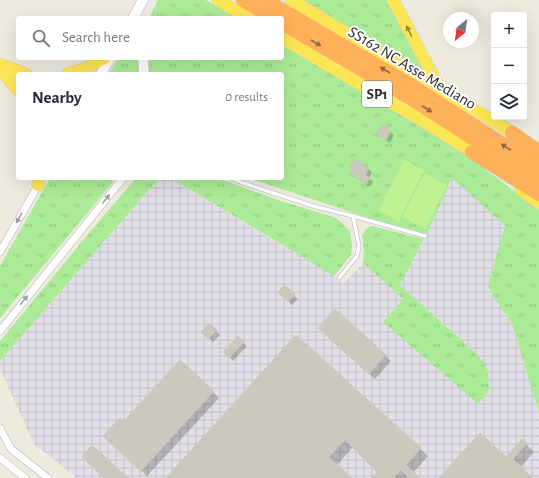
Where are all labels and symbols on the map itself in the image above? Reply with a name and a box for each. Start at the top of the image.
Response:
north arrow [443,12,479,48]
street label: SS162 NC Asse Mediano [345,24,479,113]
one-way arrow [405,25,412,37]
one-way arrow [310,39,322,46]
one-way arrow [379,67,390,74]
road number: SP1 [362,81,392,107]
one-way arrow [422,105,432,113]
one-way arrow [501,143,511,151]
one-way arrow [102,193,110,204]
one-way arrow [15,212,22,224]
one-way arrow [20,295,29,306]

